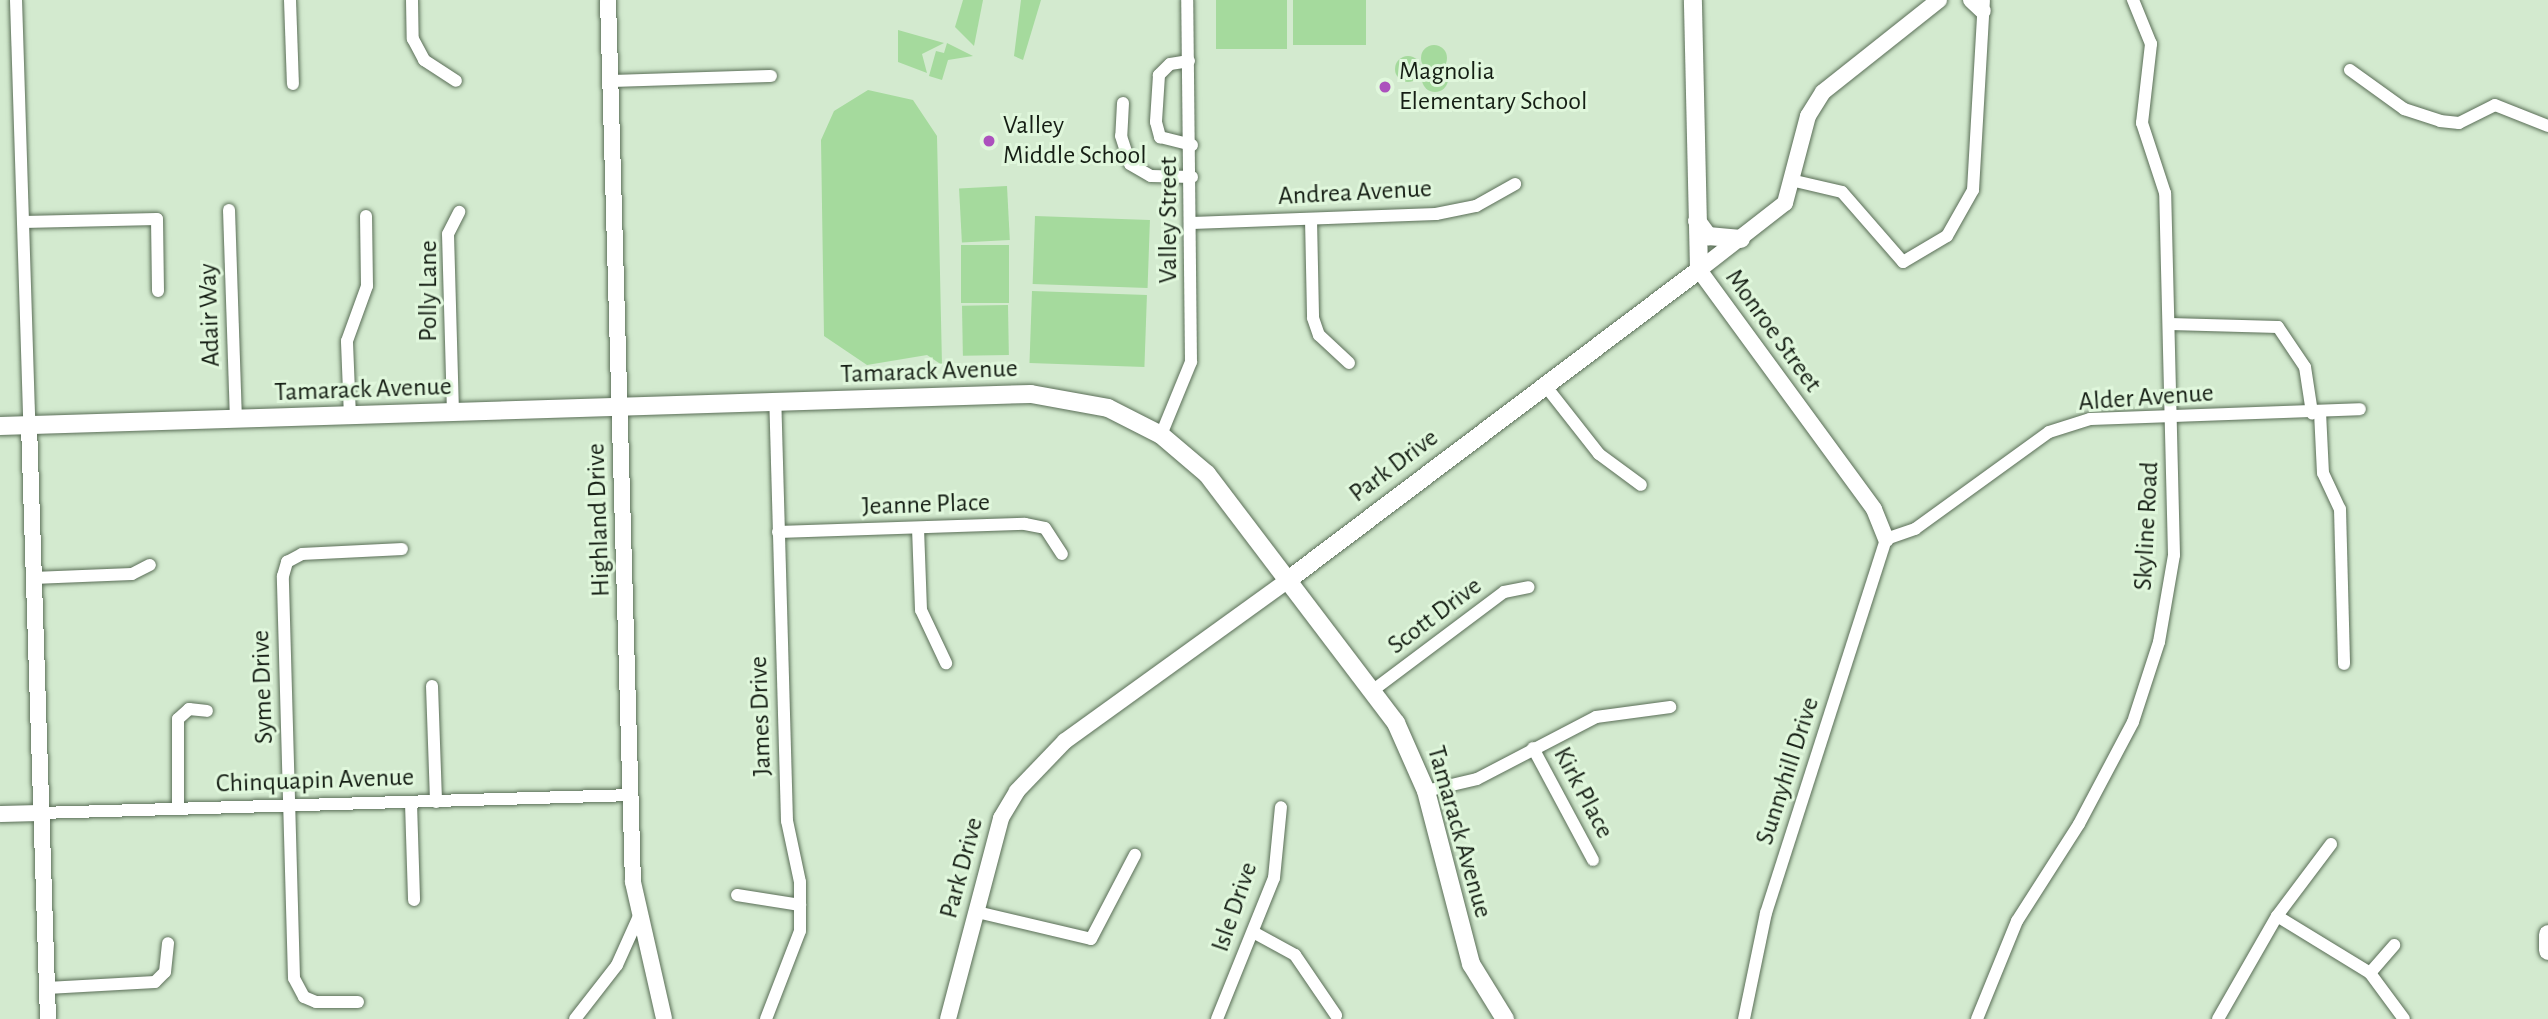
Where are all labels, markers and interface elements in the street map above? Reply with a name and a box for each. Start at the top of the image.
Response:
place label: Magnolia Elementary School [1399,56,1587,118]
marker: Magnolia Elementary School [1377,79,1393,95]
place label: Valley Middle School [1003,110,1147,172]
marker: Valley Middle School [981,133,997,149]
street label: Valley Street [1153,157,1185,283]
street label: Andrea Avenue [1277,173,1433,213]
street label: Polly Lane [413,240,445,342]
street label: Adair Way [193,263,227,367]
street label: Monroe Street [1718,263,1828,399]
street label: Tamarack Avenue [840,353,1018,391]
street label: Tamarack Avenue [274,371,452,409]
street label: Alder Avenue [2077,378,2215,418]
street label: Park Drive [1343,422,1445,510]
street label: Highland Drive [581,443,617,597]
street label: Skyline Road [2128,461,2166,591]
street label: Jeanne Place [861,487,991,523]
street label: Scott Drive [1382,571,1488,661]
street label: Syme Drive [245,629,281,745]
street label: James Drive [743,655,779,777]
street label: Sunnyhill Drive [1749,693,1827,849]
street label: Tamarack Avenue [1420,742,1498,922]
street label: Kirk Place [1546,742,1620,844]
street label: Chinquapin Avenue [215,762,415,800]
street label: Park Drive [934,814,990,922]
street label: Isle Drive [1205,858,1265,956]

